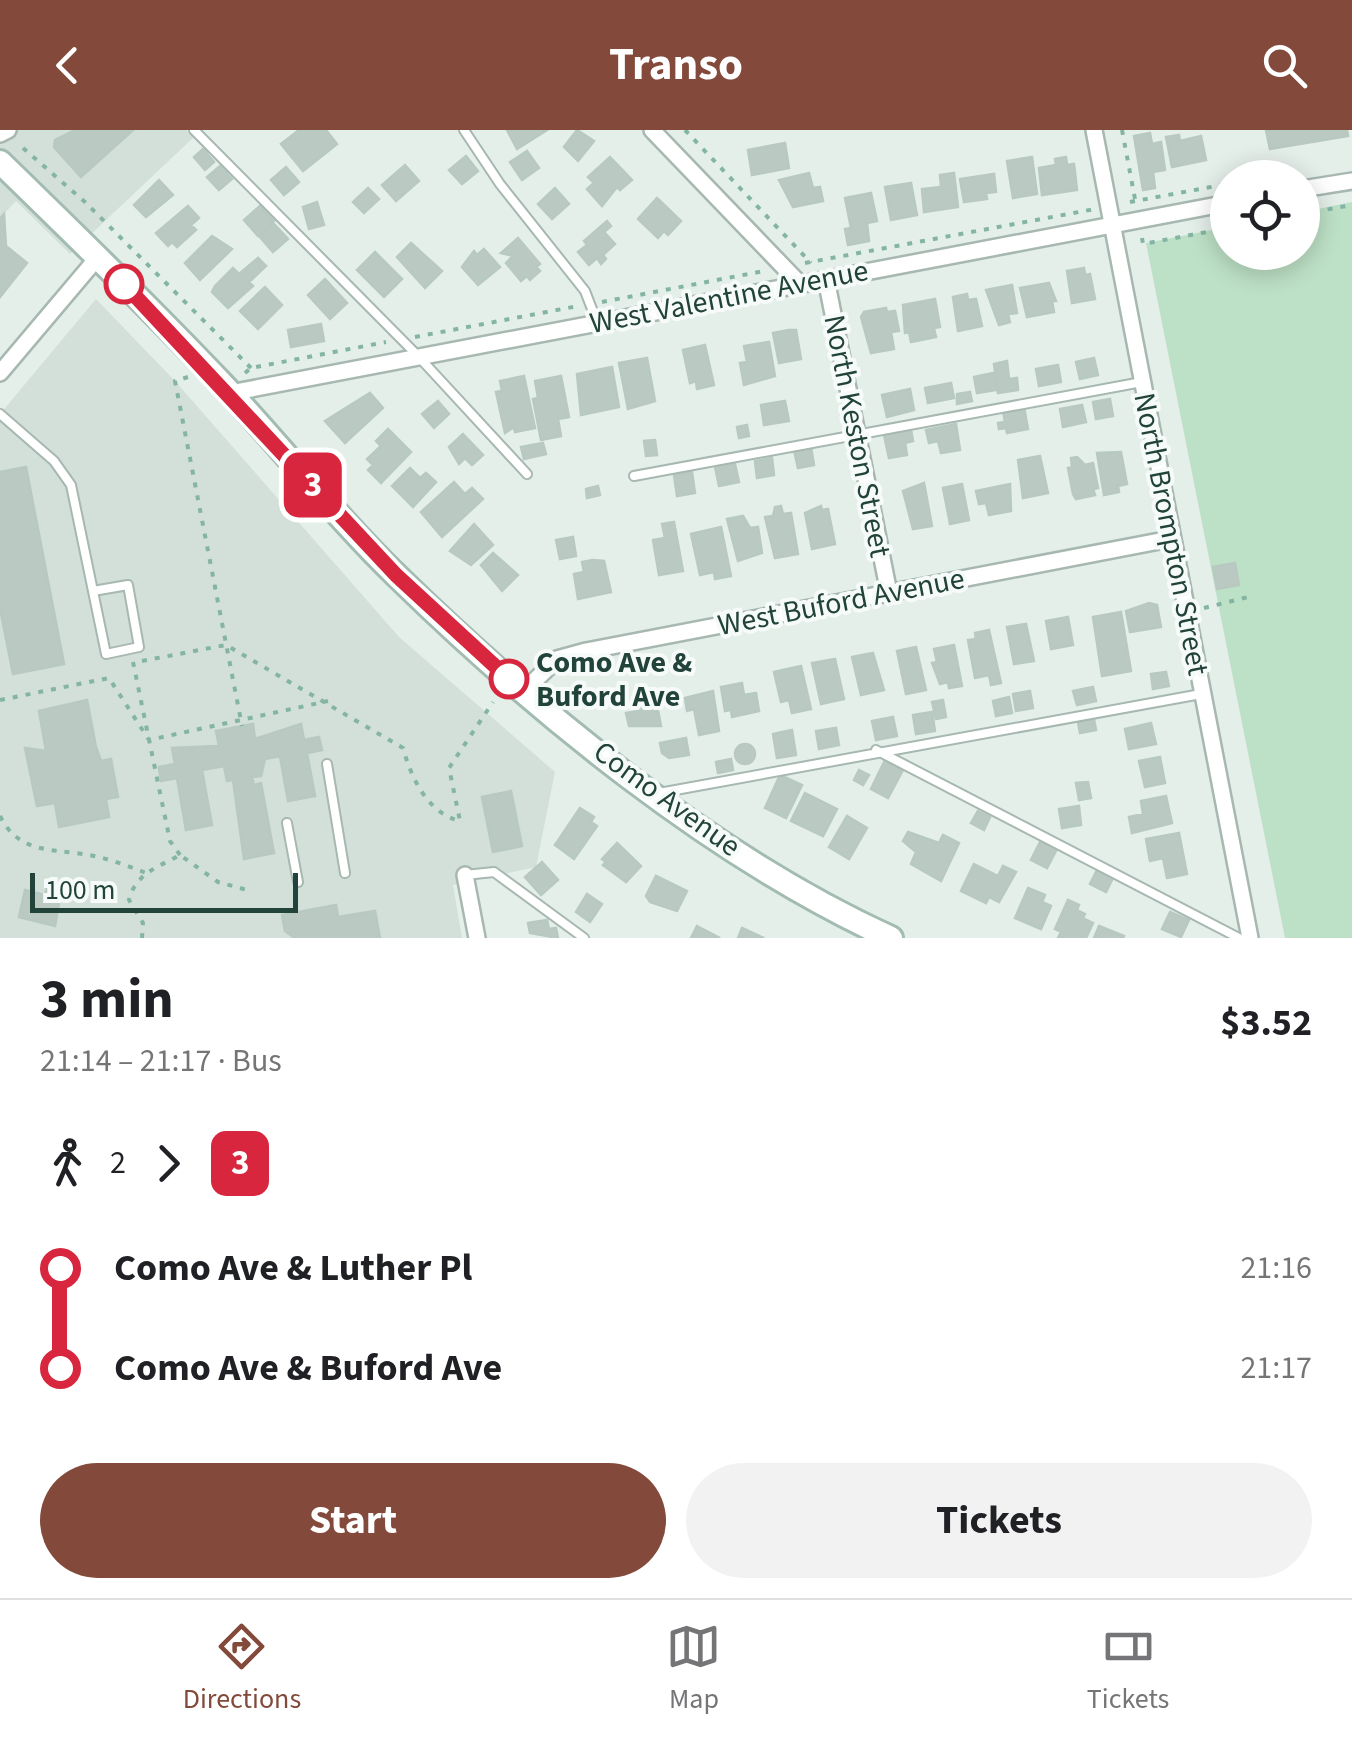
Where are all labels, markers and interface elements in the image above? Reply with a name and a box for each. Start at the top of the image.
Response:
text: Transo [609,33,743,97]
icon: back [40,38,95,93]
icon: search [1257,38,1312,93]
map controls [1210,160,1320,270]
button: locate [1210,160,1320,270]
street label: West Valentine Avenue [586,249,872,345]
unlabelled marker [105,265,143,303]
street label: North Keston Street [812,311,902,561]
street label: North Brompton Street [1123,389,1219,679]
line badge: 3 [280,452,346,518]
text: 3 [304,460,322,510]
street label: West Buford Avenue [714,557,968,647]
place label: Como Ave & Buford Ave [536,641,692,718]
marker: Como Ave & Buford Ave [490,660,528,698]
street label: Como Avenue [584,731,750,867]
scale bar [30,868,298,913]
text: 100 m [45,870,116,910]
text: 3 min [40,961,174,1039]
text: $3.52 [1220,996,1312,1050]
text: 21:14 – 21:17 · Bus [40,1038,282,1084]
icon: walk [40,1136,95,1191]
icon: forward [141,1136,196,1191]
text: 3 [231,1138,249,1188]
text: 2 [110,1140,126,1186]
text: Como Ave & Luther Pl [114,1241,472,1295]
text: 21:16 [1240,1245,1312,1291]
text: Como Ave & Buford Ave [114,1341,502,1395]
text: 21:17 [1240,1345,1312,1391]
button: Start [40,1463,666,1578]
button: Tickets [686,1463,1312,1578]
tab: Directions [183,1619,301,1719]
tab: Map [666,1619,721,1719]
tab: Tickets [1087,1619,1169,1719]

